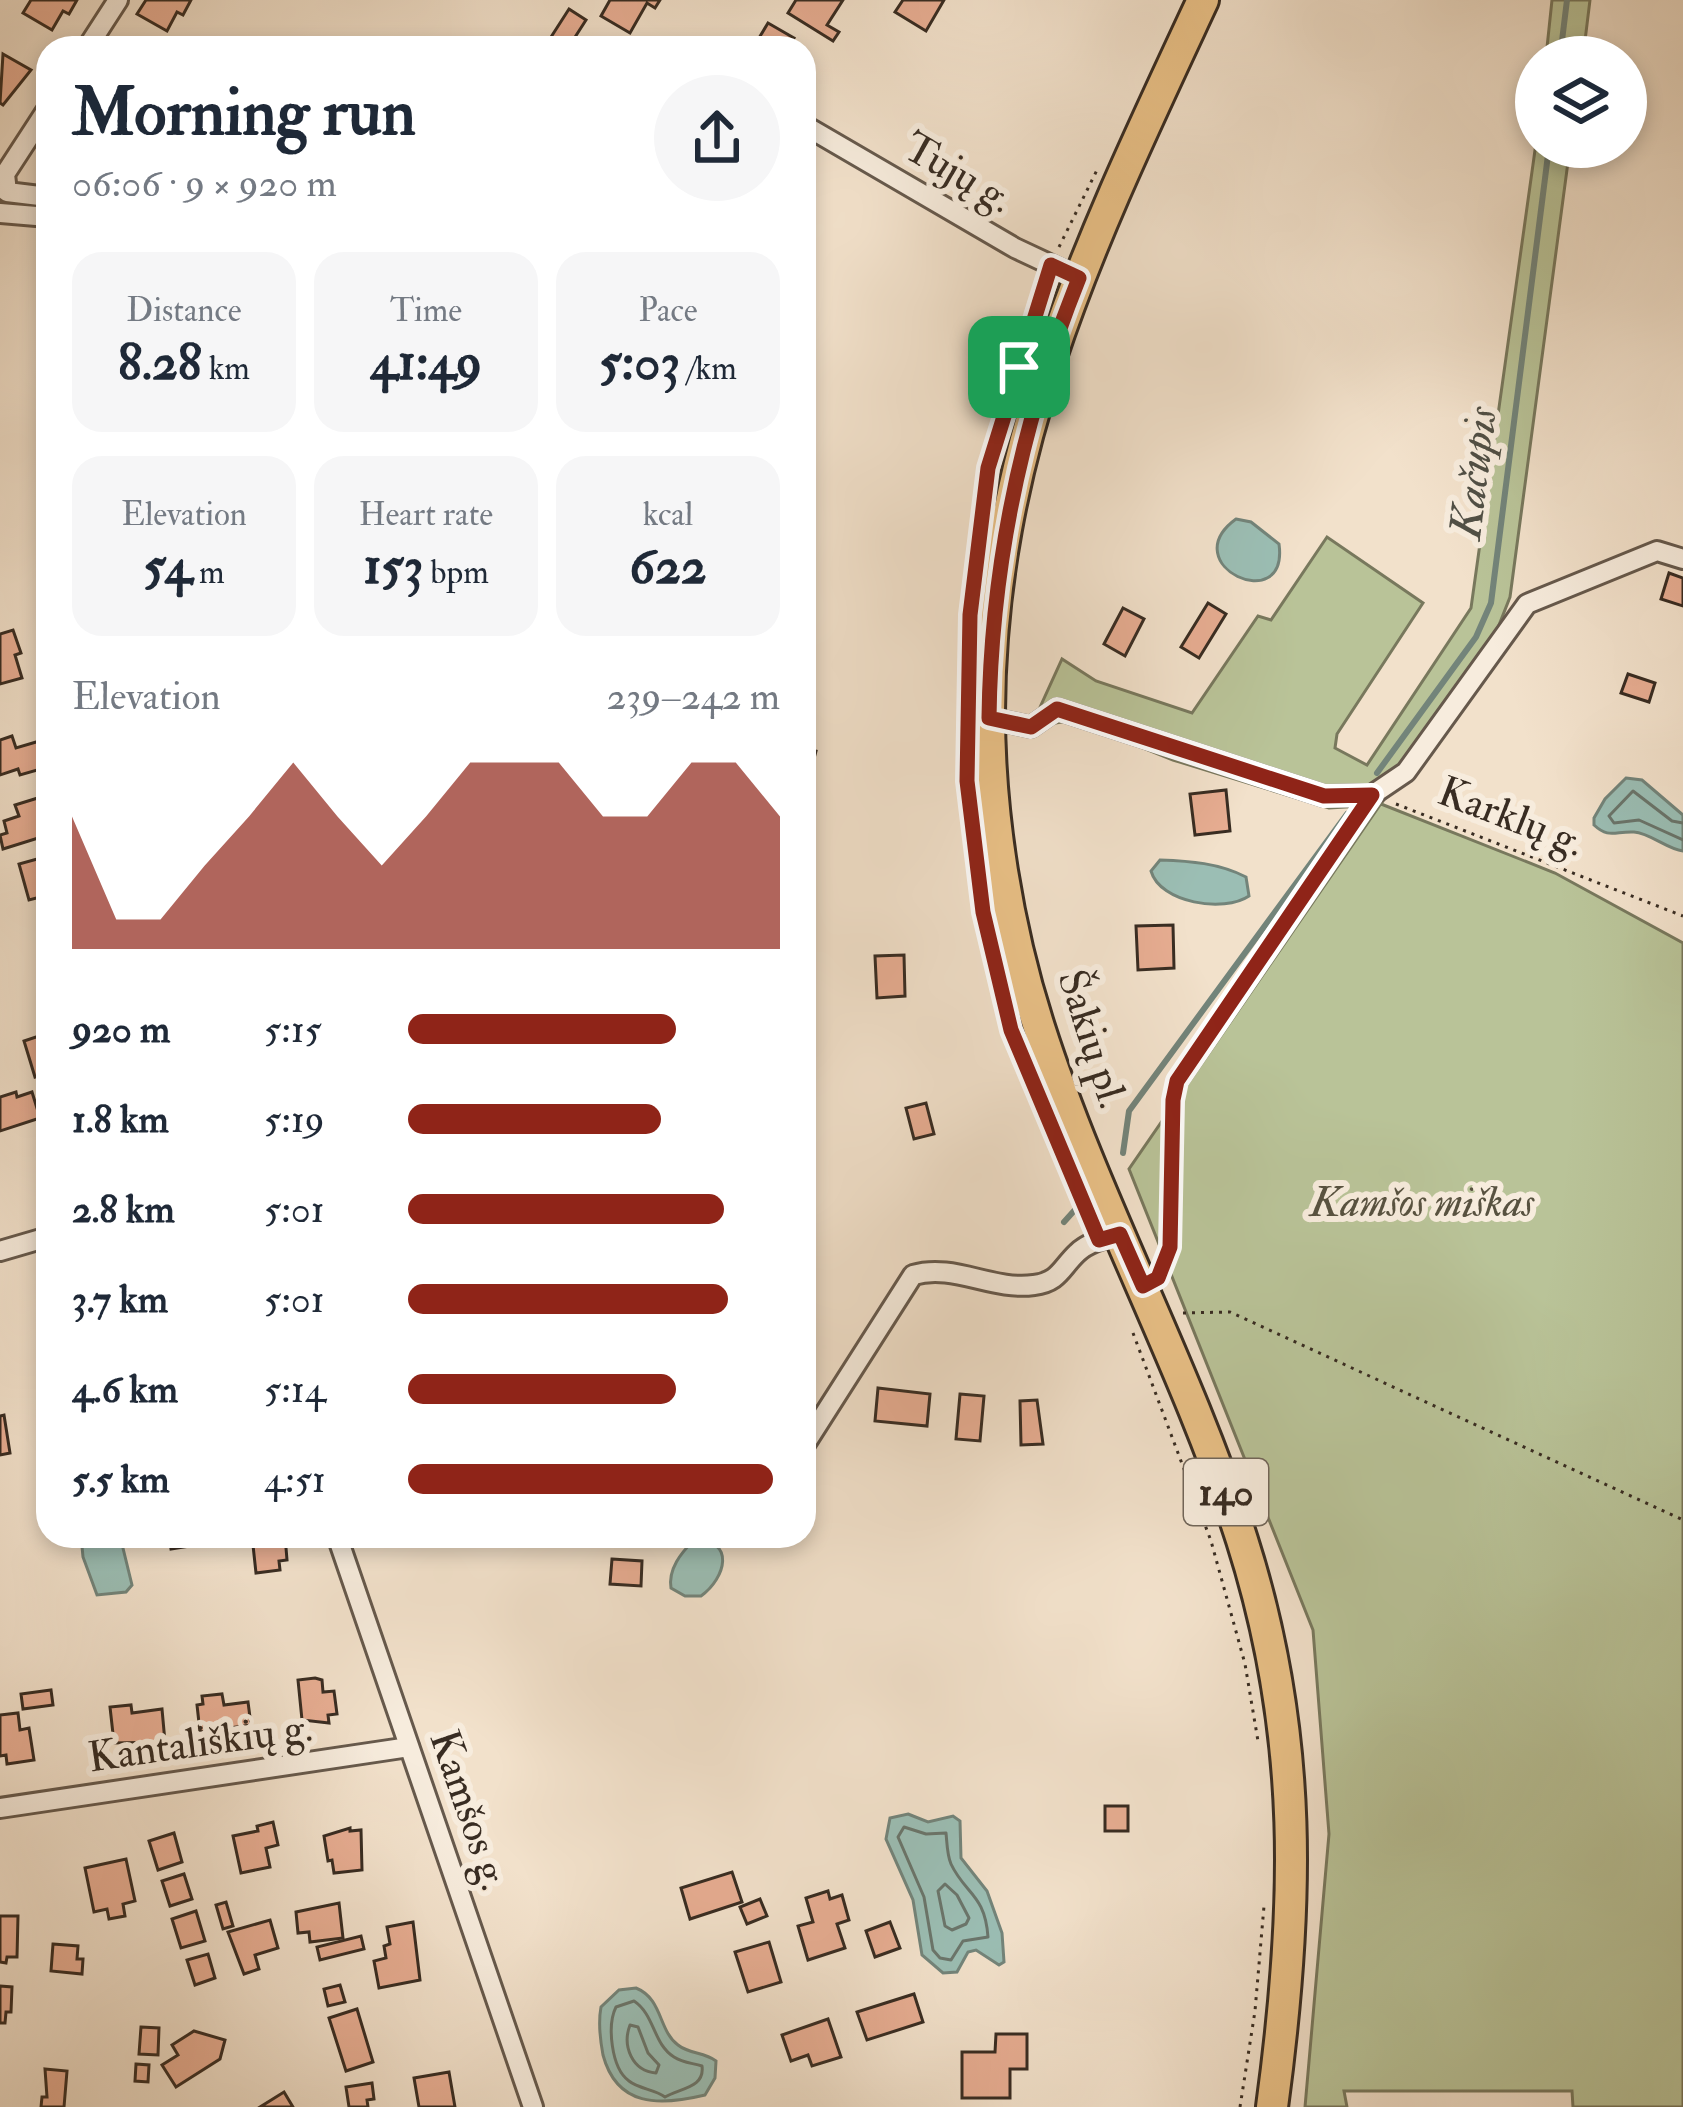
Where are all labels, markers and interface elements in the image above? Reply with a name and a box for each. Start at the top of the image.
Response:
map controls [1515,36,1647,168]
button: layers [1515,36,1647,168]
text: Morning run [72,72,416,155]
button: share [654,75,780,201]
street label: Tujų g. [894,121,1022,225]
text: 06:06 · 9 × 920 m [72,159,337,208]
text: Distance [126,290,242,331]
text: Time [390,290,462,331]
text: Pace [638,290,698,331]
pin [968,316,1070,418]
text: 8.28 [118,331,202,395]
text: 41:49 [370,331,482,395]
text: 5:03 [599,331,680,395]
icon: arrive [986,334,1052,400]
text: km [202,348,250,389]
text: /km [680,348,737,389]
water label: Kačupis [1438,403,1510,544]
text: Elevation [121,494,247,535]
text: Heart rate [359,494,493,535]
text: kcal [643,494,693,535]
text: 54 [143,535,192,599]
text: 153 [363,535,423,599]
text: 622 [629,535,707,599]
text: m [192,552,225,593]
text: bpm [423,552,489,593]
text: Elevation [72,672,221,721]
text: 239–242 m [607,672,780,721]
street label: Karklų g. [1431,765,1591,869]
street label: Šakių pl. [1045,963,1141,1115]
text: 920 m [72,1005,170,1054]
text: 5:15 [264,1005,322,1054]
text: 1.8 km [72,1095,169,1144]
text: 5:19 [264,1095,325,1144]
park label: Kamšos miškas [1308,1177,1535,1229]
text: 2.8 km [72,1185,175,1234]
text: 5:01 [264,1185,324,1234]
text: 3.7 km [72,1275,168,1324]
text: 5:01 [264,1275,324,1324]
text: 4.6 km [72,1365,178,1414]
text: 5:14 [264,1365,326,1414]
text: 5.5 km [72,1455,170,1504]
text: 4:51 [264,1455,326,1504]
road number: 140 [1184,1459,1268,1525]
street label: Kantališkių g. [85,1702,315,1784]
street label: Kamšos g. [417,1723,521,1897]

